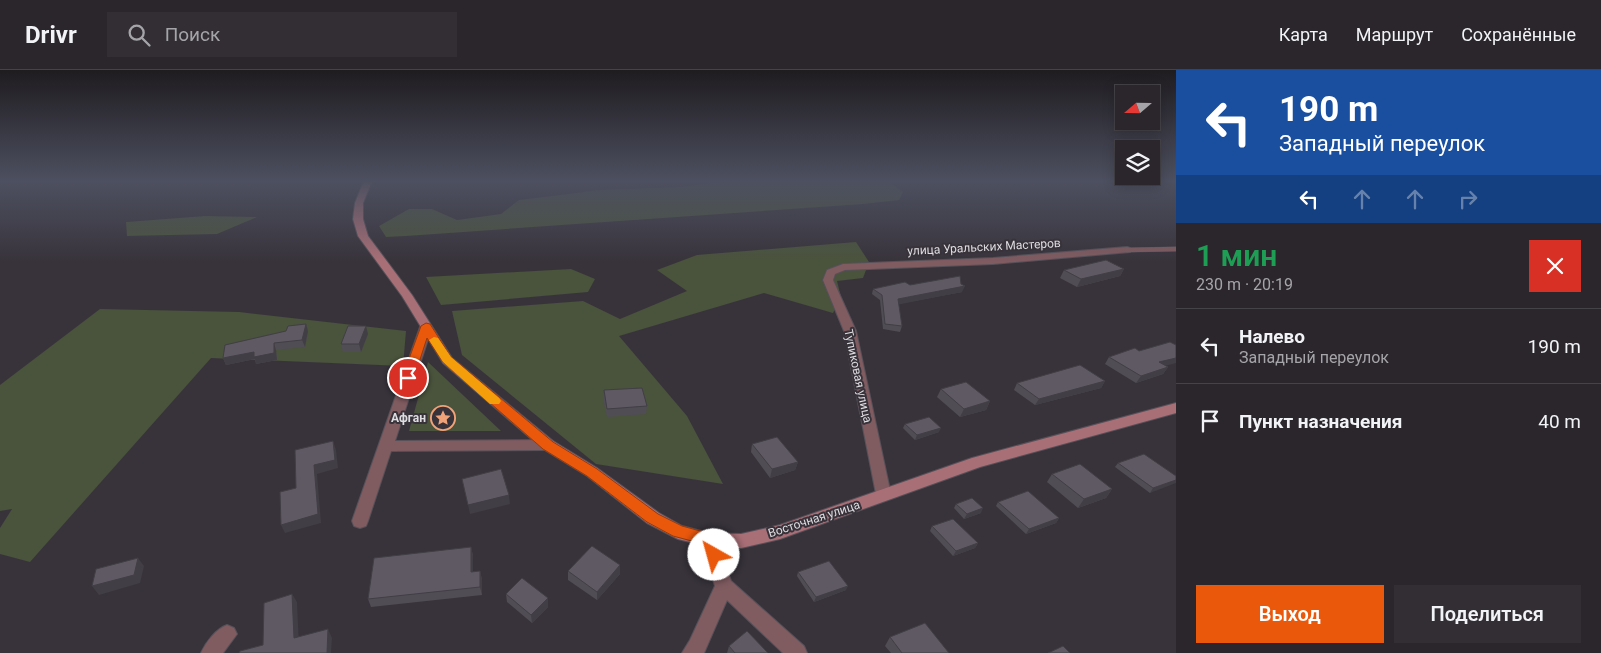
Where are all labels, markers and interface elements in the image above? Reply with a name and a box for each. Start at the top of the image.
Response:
search box [107,12,457,57]
text: Drivr [25,21,77,49]
icon: search [125,21,153,49]
text: Поиск [165,23,220,46]
text: Карта [1279,24,1328,45]
text: Маршрут [1356,24,1433,45]
text: Сохранённые [1461,24,1576,45]
north arrow [1115,85,1160,130]
map controls [1115,85,1160,185]
text: 190 m [1279,89,1378,130]
icon: left [1196,90,1261,155]
text: Западный переулок [1279,131,1485,156]
button: layers [1115,140,1160,185]
icon: left [1295,185,1323,213]
icon: ahead [1348,185,1376,213]
icon: ahead [1401,185,1429,213]
icon: right [1454,185,1482,213]
street label: улица Уральских Мастеров [907,236,1061,258]
text: 1 мин [1196,238,1277,273]
button: close [1529,240,1581,292]
text: 230 m · 20:19 [1196,275,1293,294]
text: Налево [1239,325,1305,348]
street label: Тупиковая улица [841,328,875,424]
icon: left [1196,332,1224,360]
text: 190 m [1528,335,1581,358]
text: Западный переулок [1239,348,1389,367]
pin [387,357,429,399]
icon: arrive [394,364,422,392]
place icon: Афган [430,405,456,431]
icon: arrive [1196,407,1224,435]
text: Пункт назначения [1239,410,1402,433]
text: 40 m [1538,410,1581,433]
place label: Афган [391,411,426,425]
street label: Восточная улица [766,498,862,540]
position arrow [687,528,739,580]
button: Выход [1196,585,1384,643]
button: Поделиться [1394,585,1581,643]

